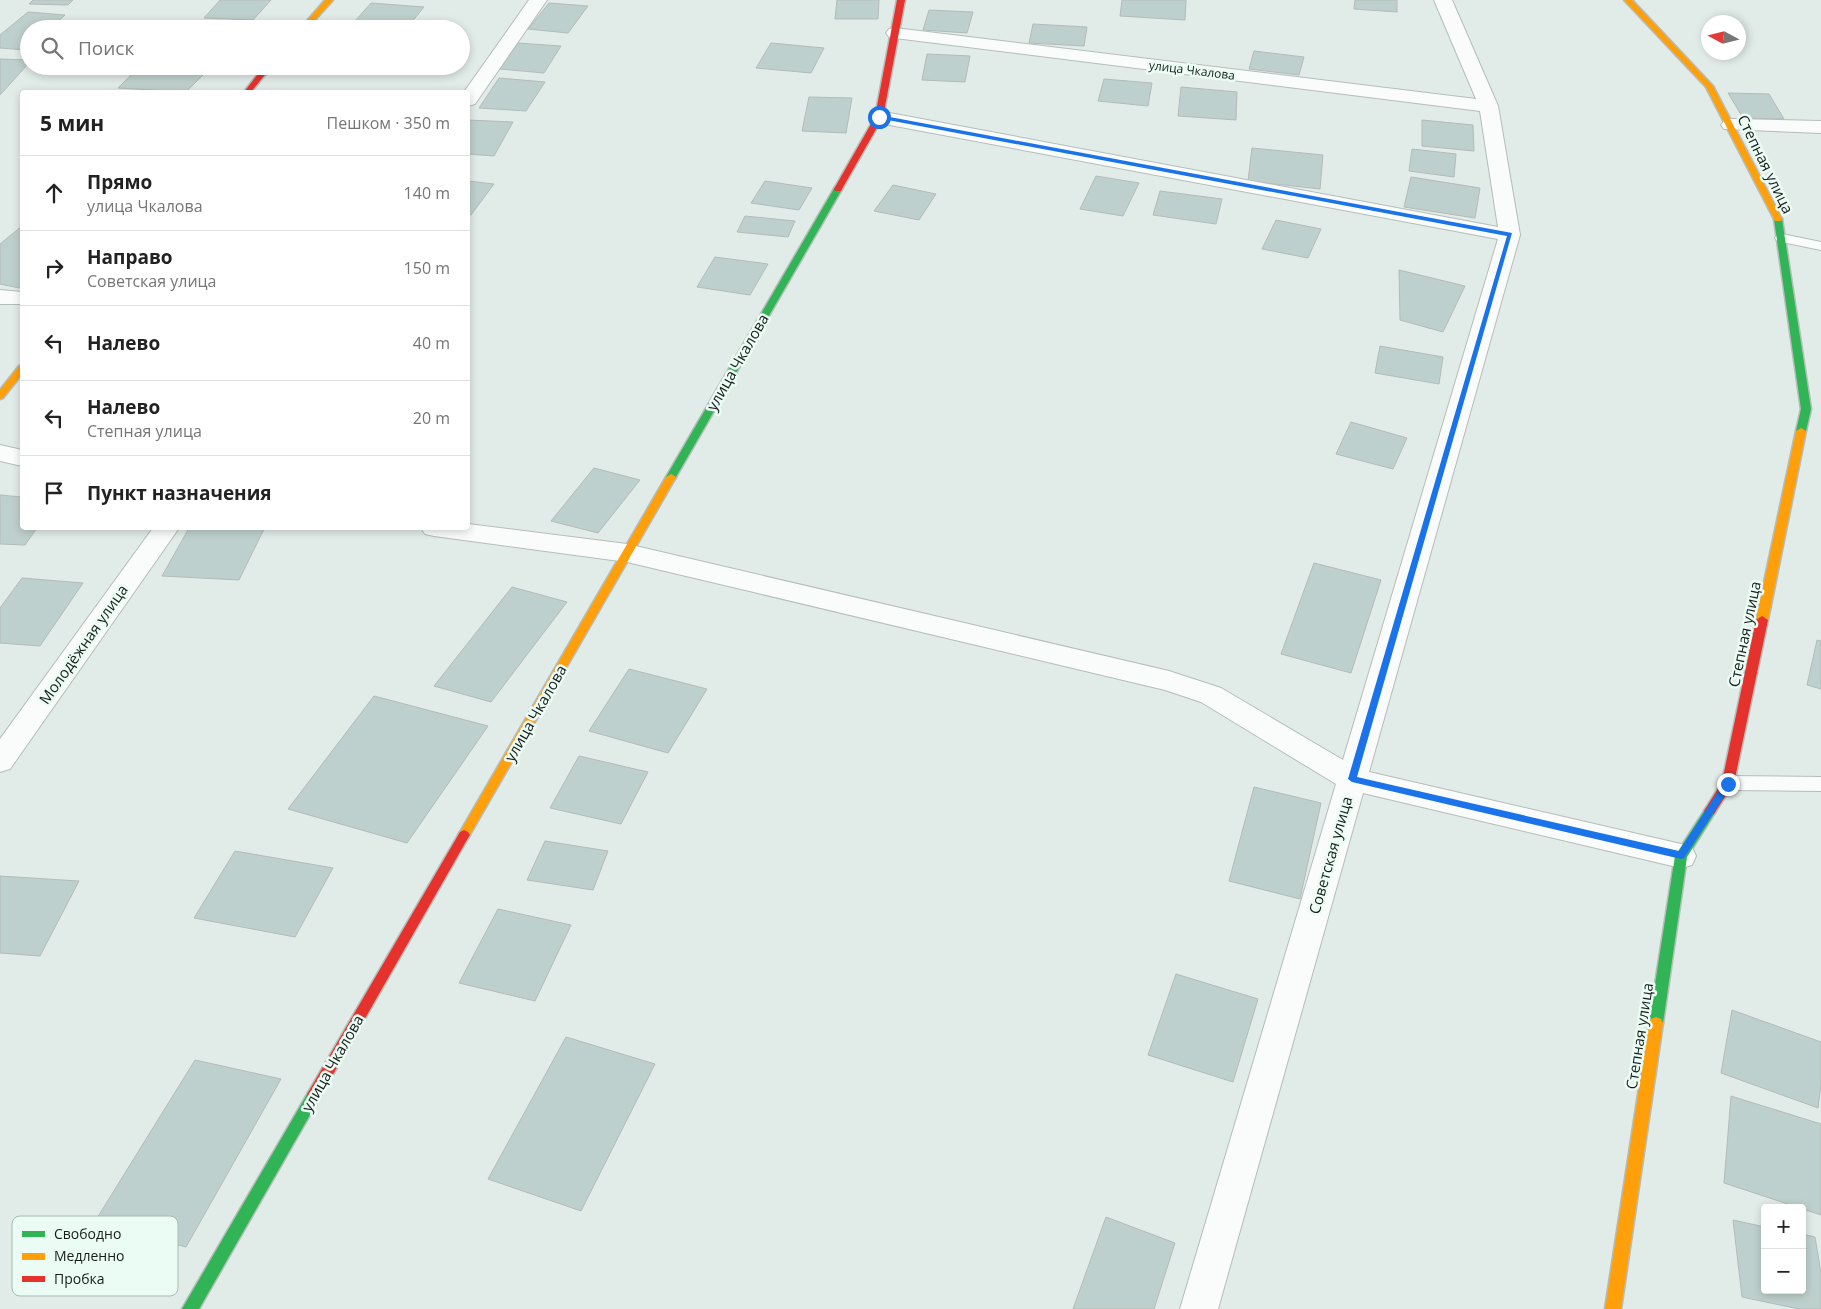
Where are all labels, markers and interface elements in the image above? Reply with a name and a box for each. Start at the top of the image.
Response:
north arrow [1701,15,1746,60]
search box [20,20,470,75]
icon: search [38,34,66,62]
text: Поиск [78,35,134,61]
street label: улица Чкалова [1148,56,1236,84]
route start [868,106,891,129]
text: 5 мин [40,109,104,137]
street label: Степная улица [1733,111,1799,217]
text: Пешком · 350 m [327,112,450,134]
text: Прямо [87,169,152,195]
icon: ahead [40,179,68,207]
text: 140 m [404,182,450,204]
text: улица Чкалова [87,195,203,217]
text: Направо [87,244,173,270]
icon: right [40,254,68,282]
text: 150 m [404,257,450,279]
text: Советская улица [87,270,217,292]
street label: улица Чкалова [701,310,773,414]
icon: left [40,329,68,357]
text: Налево [87,330,160,356]
text: 40 m [413,332,450,354]
text: Налево [87,394,160,420]
icon: left [40,404,68,432]
text: 20 m [413,407,450,429]
text: Степная улица [87,420,202,442]
icon: arrive [40,479,68,507]
text: Пункт назначения [87,480,272,506]
street label: Степная улица [1723,579,1765,689]
street label: Молодёжная улица [34,580,132,708]
street label: улица Чкалова [499,661,571,765]
route end [1717,773,1740,796]
street label: Советская улица [1304,794,1356,916]
street label: Степная улица [1621,981,1657,1091]
street label: улица Чкалова [296,1011,368,1115]
map controls [1761,1204,1806,1294]
button: + [1761,1204,1806,1249]
legend [12,1216,178,1296]
text: Свободно [54,1224,121,1243]
text: Медленно [54,1246,125,1265]
button: − [1761,1249,1806,1294]
text: Пробка [54,1269,105,1288]

